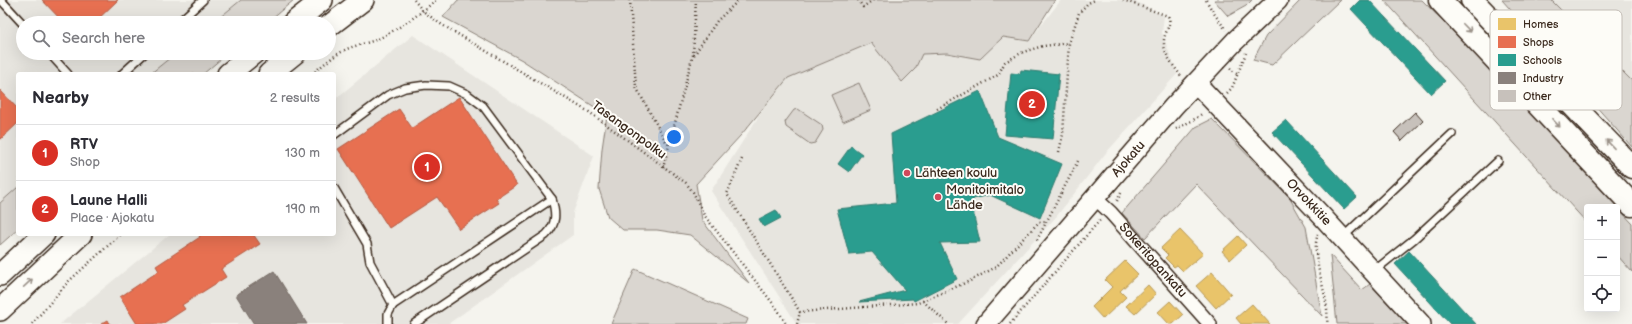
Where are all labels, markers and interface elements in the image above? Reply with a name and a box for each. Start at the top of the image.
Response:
legend [1490,10,1622,110]
search box [16,16,336,60]
text: Homes [1523,18,1559,31]
one-way arrow [1462,23,1472,33]
icon: search [30,27,52,49]
text: Search here [62,29,145,48]
text: Shops [1523,36,1554,49]
text: Schools [1523,54,1563,67]
text: Industry [1523,72,1563,85]
text: Nearby [32,88,89,108]
pin: 2 [1019,89,1045,119]
text: 2 results [270,90,320,106]
text: Other [1523,90,1552,103]
street label: Tasangonpolku [588,98,670,162]
one-way arrow [1551,118,1561,128]
your location [664,127,684,147]
text: RTV [70,135,98,154]
street label: Ajokatu [1108,137,1149,180]
one-way arrow [1606,139,1615,149]
text: 1 [42,145,48,161]
text: 130 m [285,145,320,161]
pin: 1 [414,152,440,182]
text: Shop [70,154,100,170]
place label: Lähteen koulu [915,165,997,181]
marker: Lähteen koulu [902,168,912,178]
street label: Orvokkitie [1283,175,1335,229]
place label: Monitoimitalo Lähde [946,182,1024,213]
text: Laune Halli [70,191,147,210]
marker: Monitoimitalo Lähde [933,192,943,202]
text: 2 [41,201,49,217]
text: 190 m [286,201,320,217]
map controls [1584,204,1620,312]
button: + [1584,204,1620,240]
text: Place · Ajokatu [70,210,155,226]
street label: Sokeritopankatu [1115,219,1191,301]
button: − [1584,240,1620,276]
button: locate [1584,276,1620,312]
one-way arrow [23,279,33,288]

